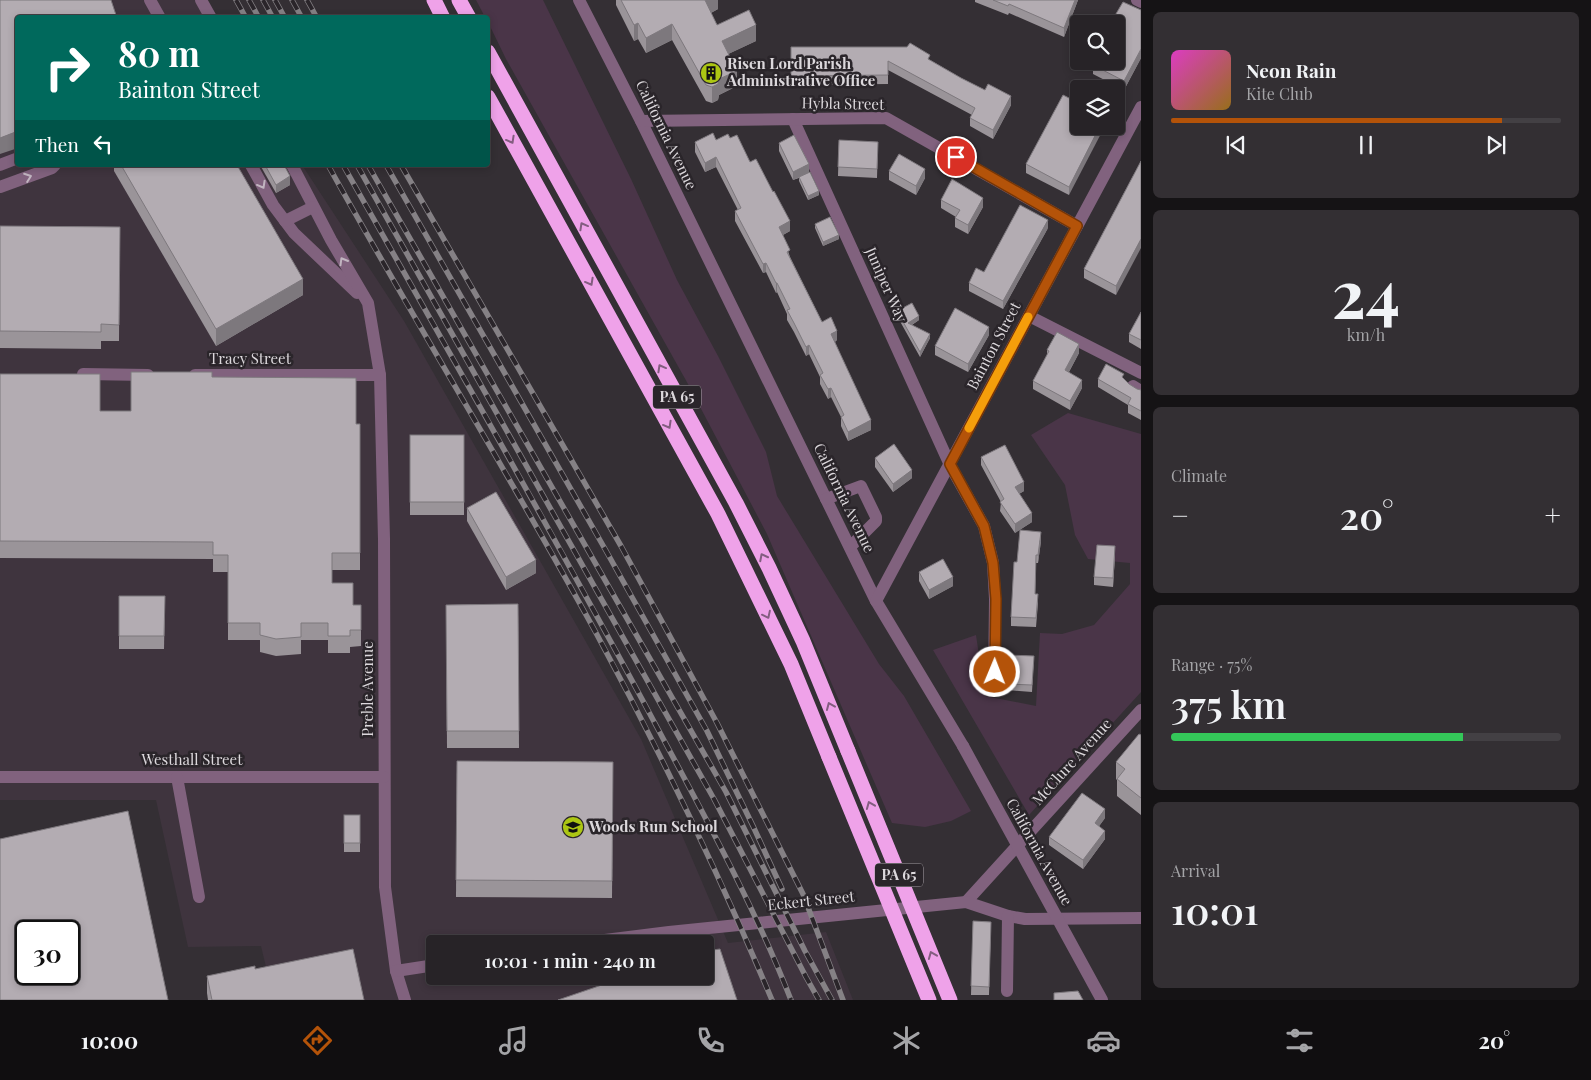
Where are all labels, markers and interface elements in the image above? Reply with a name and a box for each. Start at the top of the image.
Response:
map controls [1070,15,1125,135]
button: search [1070,15,1125,70]
text: 80 m [118,29,200,76]
icon: right [35,35,100,100]
place label: Risen Lord Parish Administrative Office [726,53,876,90]
text: Neon Rain [1246,57,1336,83]
building icon: Risen Lord Parish Administrative Office [699,61,723,85]
text: Bainton Street [118,74,260,104]
street label: California Avenue [632,76,702,193]
button: layers [1070,80,1125,135]
text: Kite Club [1246,83,1313,104]
street label: Hybla Street [802,92,885,114]
icon: left [89,130,117,158]
text: Then [35,131,79,157]
icon: previous [1222,131,1250,159]
icon: pause [1352,131,1380,159]
icon: next [1482,131,1510,159]
one-way arrow [505,135,515,144]
pin [935,136,977,178]
icon: arrive [942,143,970,171]
one-way arrow [23,173,32,183]
one-way arrow [256,180,266,189]
one-way arrow [579,222,589,231]
street label: Juniper Way [861,243,913,326]
text: 24 [1332,248,1400,334]
one-way arrow [340,257,350,266]
one-way arrow [583,277,593,286]
street label: Bainton Street [962,298,1025,393]
text: km/h [1347,324,1385,345]
street label: Tracy Street [209,348,292,368]
one-way arrow [657,365,667,374]
road number: PA 65 [653,386,701,408]
one-way arrow [662,419,672,428]
street label: California Avenue [810,439,880,556]
text: Climate [1171,465,1227,486]
text: 20° [1340,489,1394,540]
text: − [1171,496,1189,533]
text: + [1545,496,1561,533]
one-way arrow [759,554,769,563]
one-way arrow [761,610,772,619]
street label: Preble Avenue [357,641,377,737]
position arrow [968,645,1020,697]
text: Range · 75% [1171,654,1252,675]
text: 375 km [1171,678,1286,729]
one-way arrow [825,702,836,711]
street label: McClure Avenue [1027,714,1116,809]
street label: Westhall Street [140,749,243,769]
street label: California Avenue [1002,794,1078,909]
one-way arrow [866,801,876,809]
school or university icon: Woods Run School [561,815,585,839]
place label: Woods Run School [588,816,718,836]
text: Arrival [1171,860,1220,881]
road number: PA 65 [875,864,923,886]
text: 10:01 [1171,884,1258,935]
street label: Eckert Street [766,885,856,915]
speed limit sign: 30 [15,920,80,985]
text: 10:01 · 1 min · 240 m [484,947,656,973]
one-way arrow [928,951,938,960]
icon: directions [300,1023,335,1058]
icon: music [496,1023,531,1058]
icon: phone [693,1023,728,1058]
icon: climate [889,1023,924,1058]
icon: car [1086,1023,1121,1058]
icon: filters [1282,1023,1317,1058]
text: 10:00 [81,1025,138,1055]
text: 20° [1479,1025,1510,1055]

